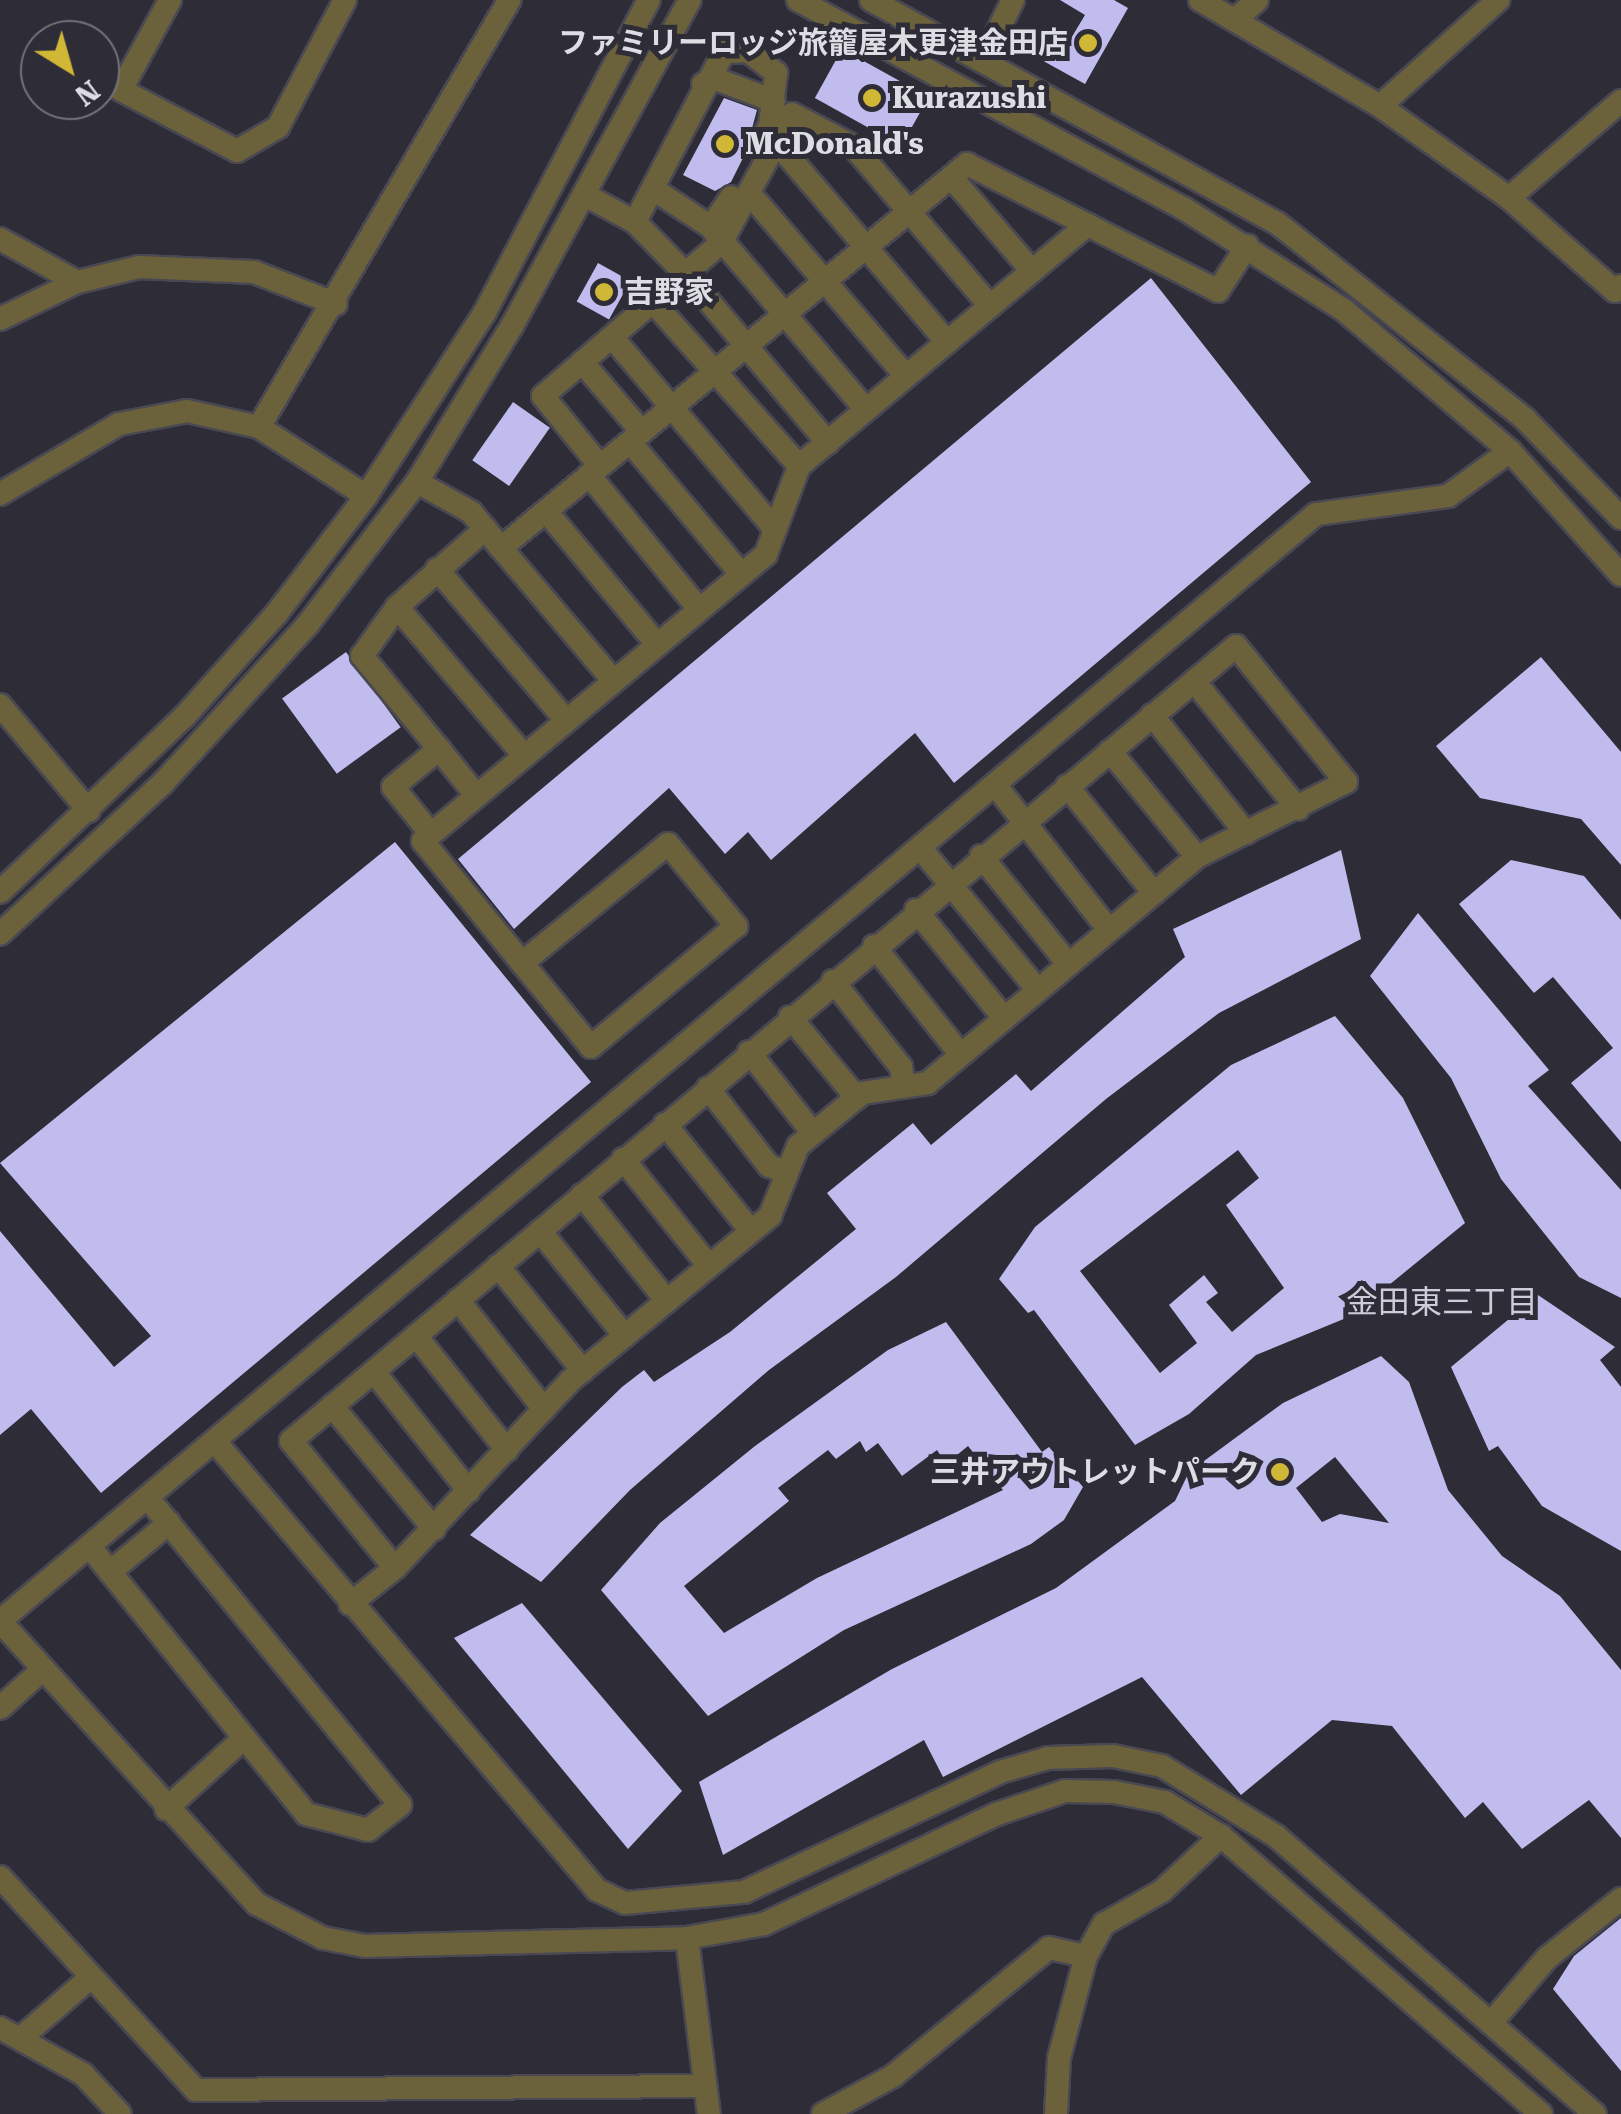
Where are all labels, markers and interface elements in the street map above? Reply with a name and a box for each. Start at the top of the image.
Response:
north arrow [20,20,120,120]
place label: ファミリーロッジ旅籠屋木更津金田店 [558,25,1068,61]
marker: ファミリーロッジ旅籠屋木更津金田店 [1077,32,1099,54]
text: N [69,73,106,112]
place label: Kurazushi [892,80,1046,116]
marker: Kurazushi [861,87,883,109]
place label: McDonald's [745,126,924,162]
marker: McDonald's [714,133,736,155]
place label: 吉野家 [624,274,714,310]
marker: 吉野家 [593,281,615,303]
district label: 金田東三丁目 [1346,1283,1538,1321]
place label: 三井アウトレットパーク [930,1454,1260,1490]
marker: 三井アウトレットパーク [1269,1461,1291,1483]

